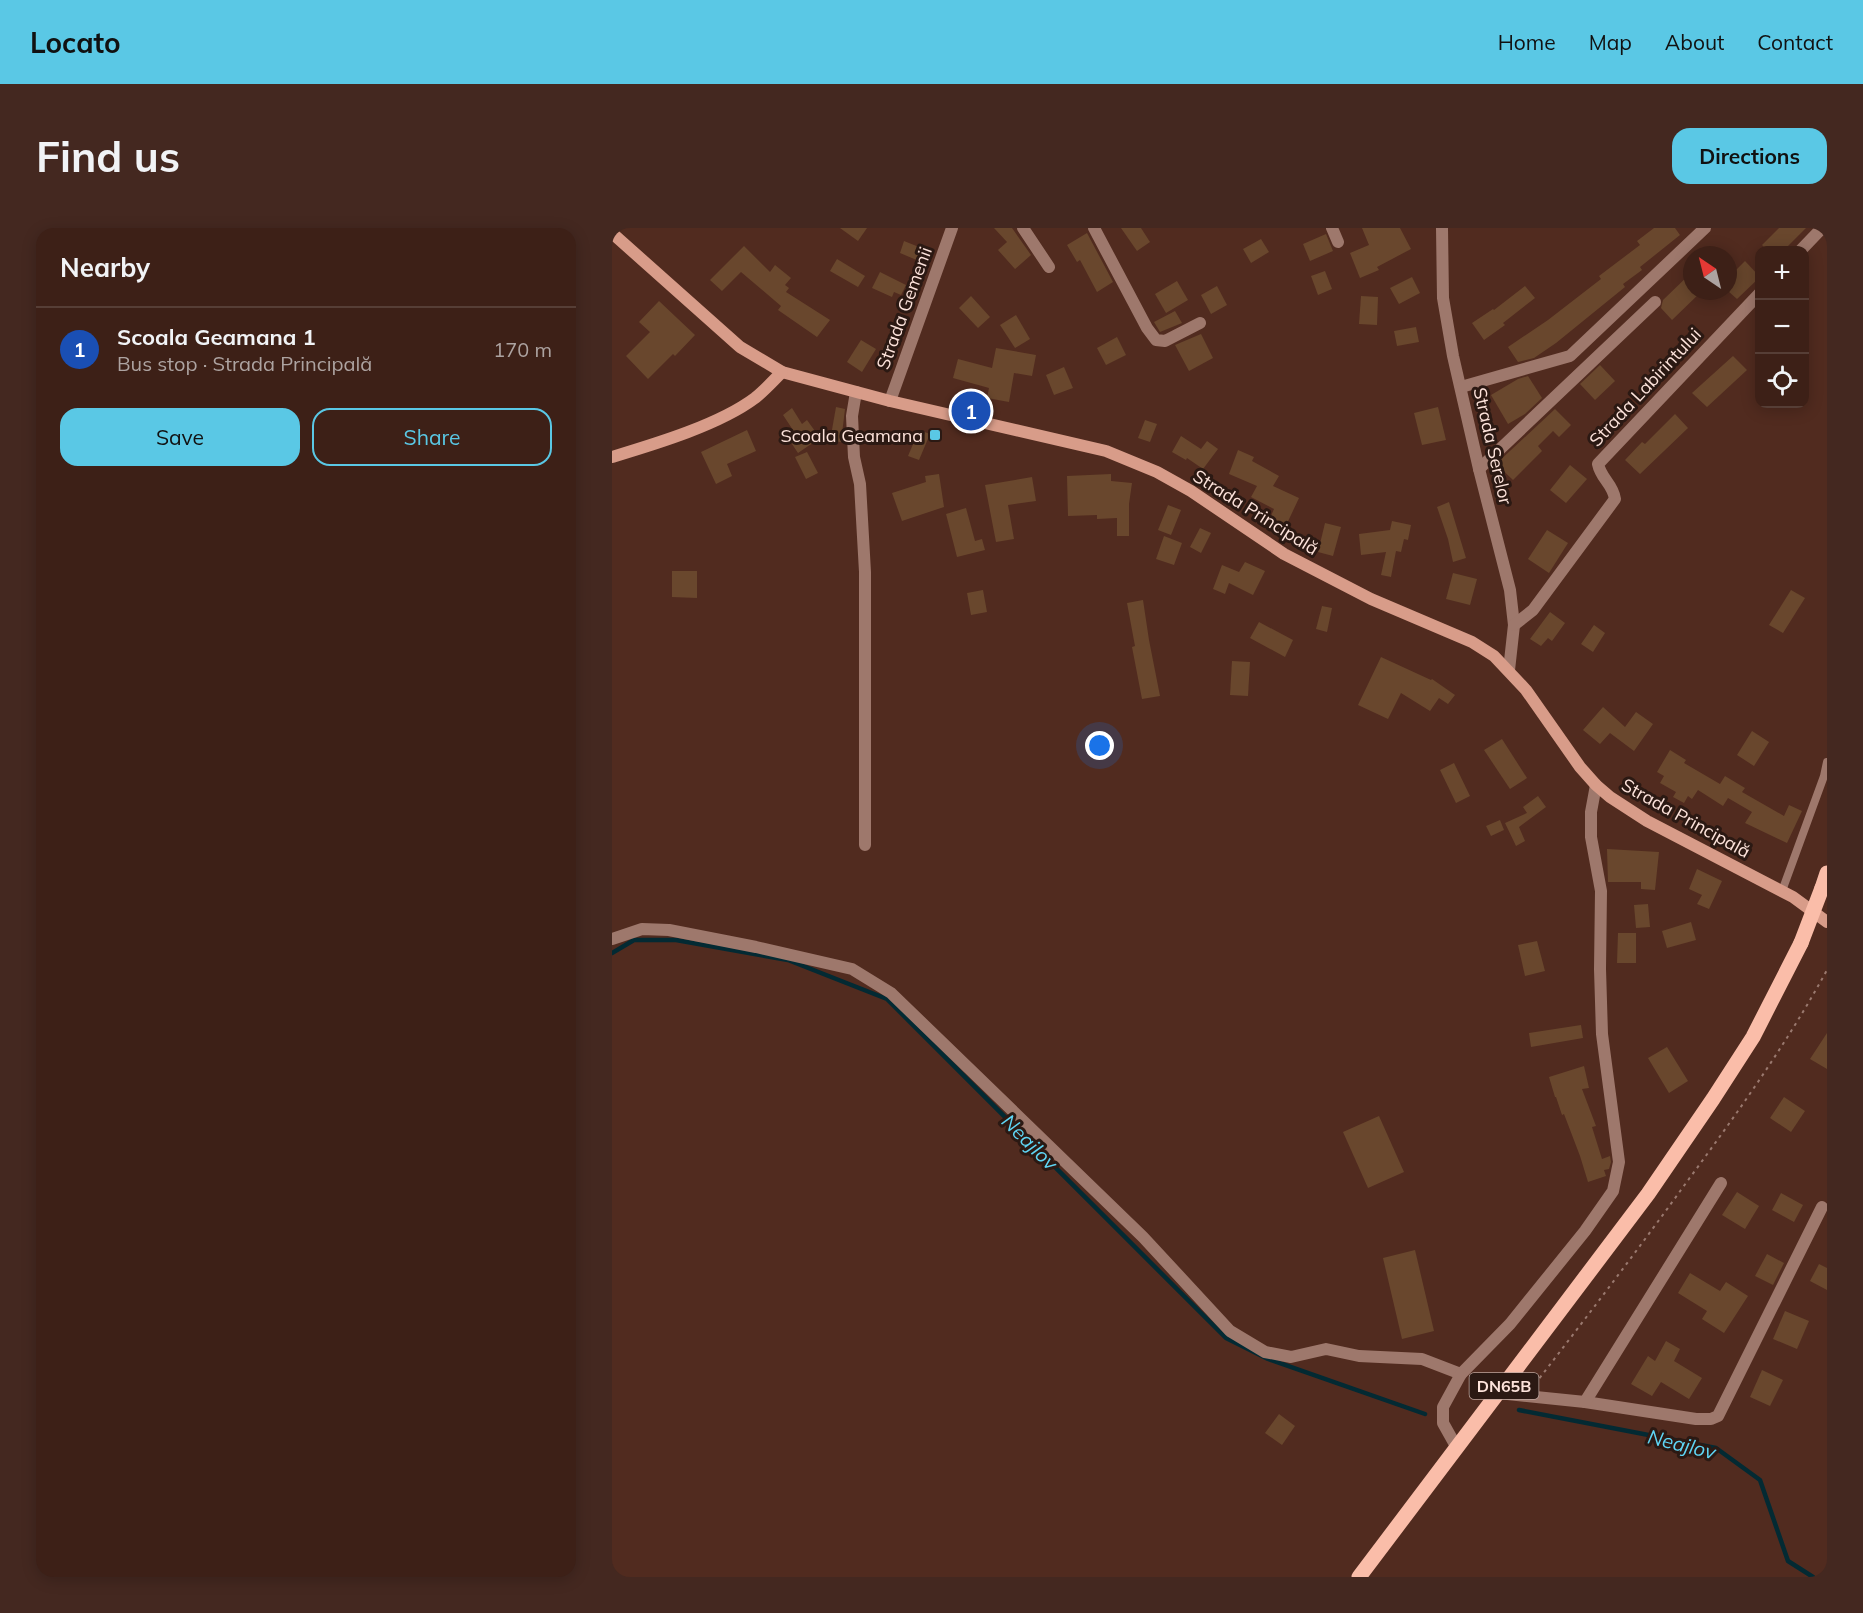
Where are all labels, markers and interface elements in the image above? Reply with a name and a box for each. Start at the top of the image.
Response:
text: Locato [30,25,121,60]
text: Home [1498,29,1556,55]
text: Map [1589,29,1632,55]
text: About [1665,29,1724,55]
text: Contact [1757,29,1833,55]
button: Directions [1672,128,1827,184]
text: Find us [36,130,180,183]
street label: Strada Gemenii [871,244,937,372]
north arrow [1683,246,1737,300]
map controls [1755,246,1809,408]
button: + [1755,246,1809,300]
text: Nearby [60,251,150,284]
button: − [1755,300,1809,354]
text: Scoala Geamana 1 [117,323,316,351]
street label: Strada Labirintului [1584,323,1706,451]
text: 1 [74,337,86,362]
text: 170 m [493,337,552,362]
text: Bus stop · Strada Principală [117,351,372,376]
button: locate [1755,354,1809,408]
street label: Strada Serelor [1468,385,1518,507]
pin: 1 [952,388,990,434]
button: Save [60,408,300,466]
button: Share [312,408,552,466]
place label: Scoala Geamana [780,424,923,447]
marker: Scoala Geamana [928,428,942,442]
street label: Strada Principală [1189,464,1323,560]
your location [1085,731,1114,760]
street label: Strada Principală [1618,773,1754,863]
water label: Neajlov [997,1109,1064,1176]
road number: DN65B [1470,1373,1538,1399]
water label: Neajlov [1645,1423,1720,1465]

